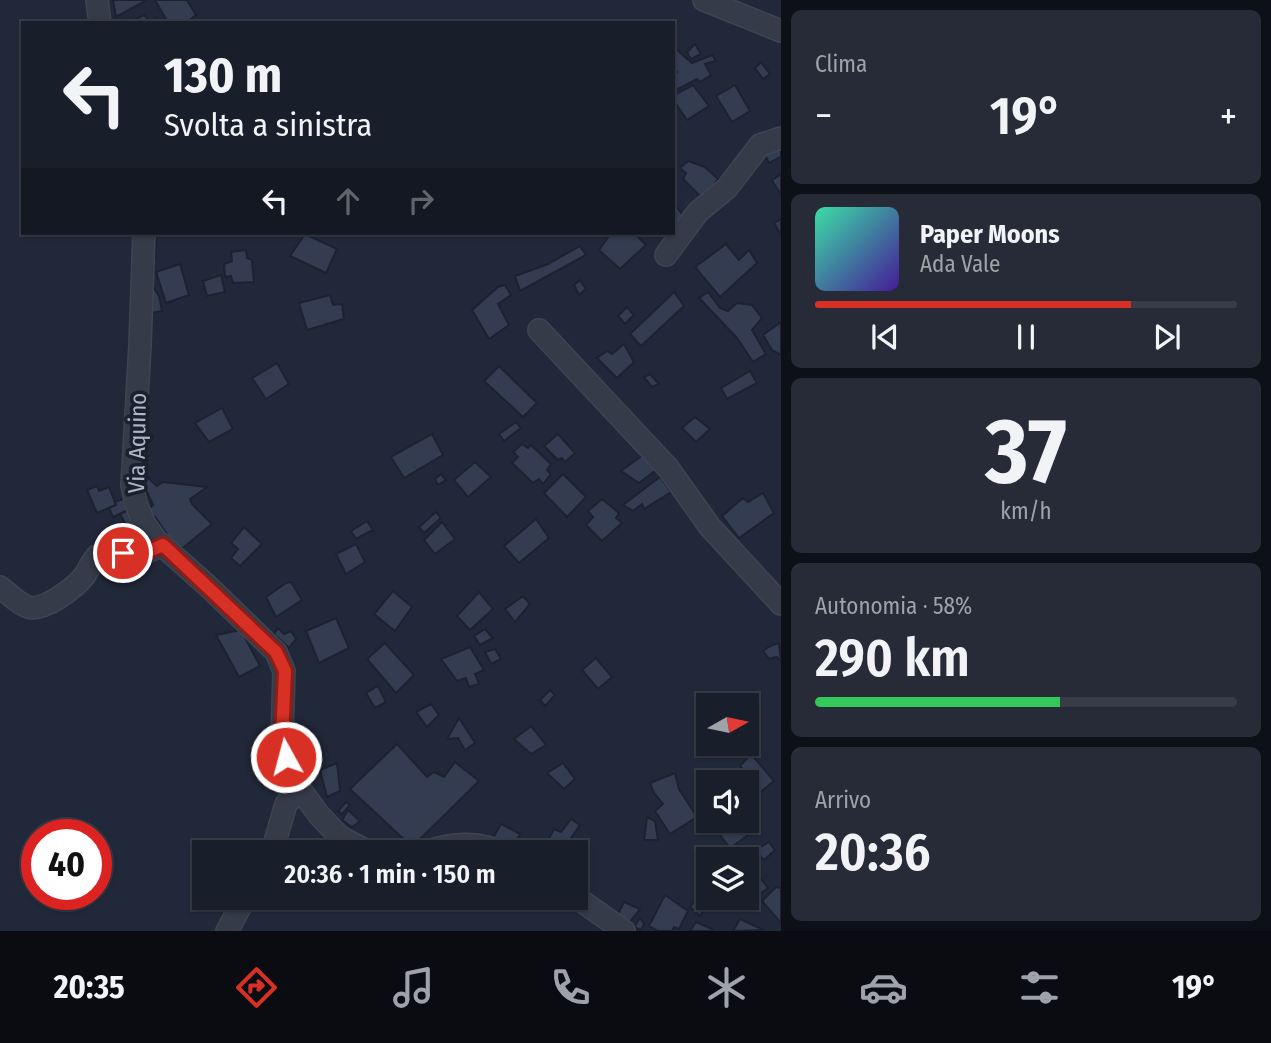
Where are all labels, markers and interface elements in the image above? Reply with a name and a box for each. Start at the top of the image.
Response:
text: 130 m [164,46,282,105]
icon: left [49,49,140,140]
text: Clima [815,50,867,78]
text: 19° [990,85,1062,148]
text: − [815,93,832,139]
text: + [1220,93,1237,139]
text: Svolta a sinistra [164,106,372,144]
icon: left [256,182,294,220]
icon: ahead [329,182,367,220]
icon: right [402,182,440,220]
text: Paper Moons [920,219,1060,250]
text: Ada Vale [920,250,1000,278]
icon: previous [866,318,904,356]
icon: pause [1007,318,1045,356]
icon: next [1148,318,1186,356]
street label: Via Aquino [122,392,152,494]
text: 37 [985,397,1067,506]
text: km/h [1000,497,1052,525]
pin [93,523,153,583]
icon: arrive [104,534,142,572]
text: Autonomia · 58% [815,592,972,620]
text: 290 km [815,627,970,690]
north arrow [696,693,760,756]
map controls [696,693,759,910]
position arrow [249,720,323,794]
button: sound [696,770,759,833]
text: Arrivo [815,786,871,814]
speed limit sign: 40 [21,819,112,910]
text: 20:36 [815,821,931,884]
button: layers [696,847,759,910]
text: 20:36 · 1 min · 150 m [284,859,496,890]
icon: directions [232,963,281,1012]
icon: music [389,963,438,1012]
icon: phone [546,963,595,1012]
icon: climate [702,963,751,1012]
icon: car [859,963,908,1012]
icon: filters [1015,963,1064,1012]
text: 20:35 [54,968,125,1006]
text: 19° [1172,968,1217,1006]

